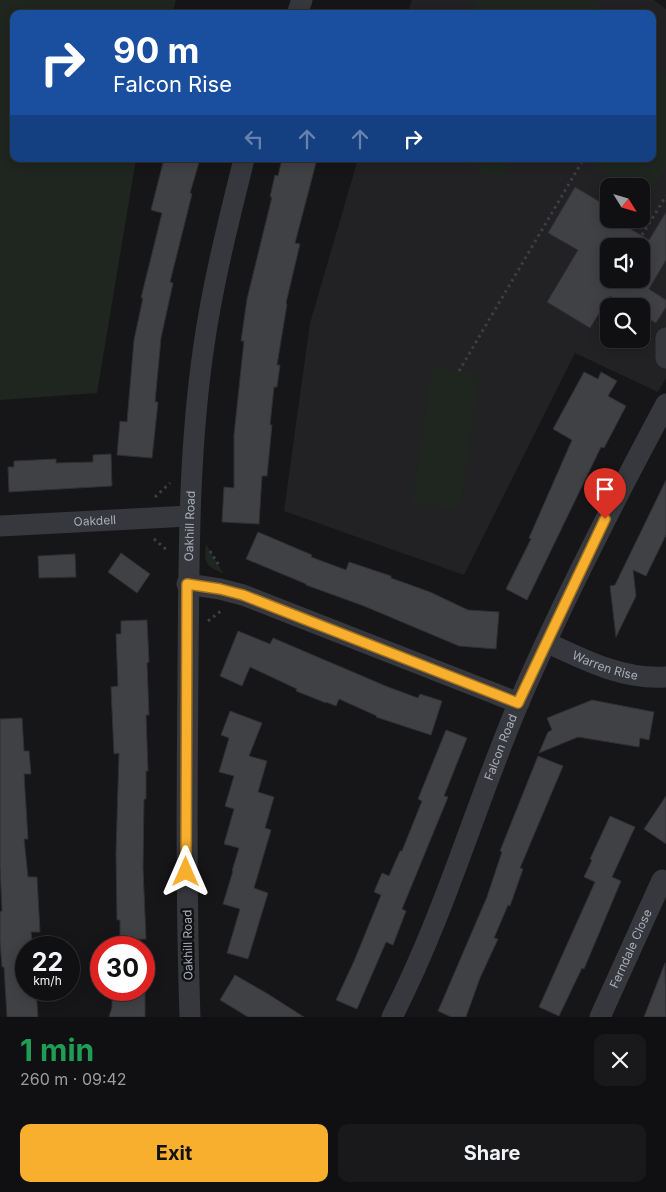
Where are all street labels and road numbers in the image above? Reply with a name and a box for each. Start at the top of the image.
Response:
street label: Oakhill Road [181,490,198,561]
street label: Oakdell [73,512,116,529]
street label: Warren Rise [570,647,639,683]
street label: Falcon Road [481,712,520,782]
street label: Ferndale Close [606,907,655,990]
street label: Oakhill Road [179,910,196,980]

